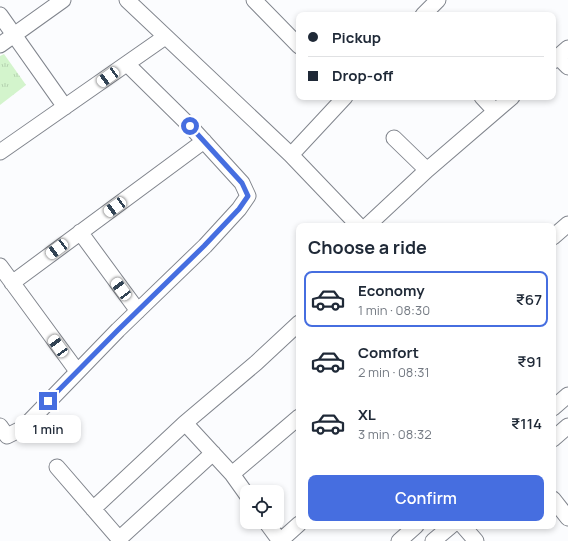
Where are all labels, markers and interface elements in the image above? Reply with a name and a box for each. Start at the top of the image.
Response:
text: Pickup [332,27,381,48]
car [95,65,121,89]
text: Drop-off [332,65,393,86]
route start [181,117,199,135]
car [102,195,128,219]
text: Choose a ride [308,235,427,259]
car [44,237,70,261]
car [109,276,133,302]
text: Economy [358,280,425,301]
icon: car [310,281,346,317]
text: ₹67 [516,289,542,310]
text: 1 min · 08:30 [358,301,430,319]
car [46,333,70,359]
text: Comfort [358,342,419,363]
icon: car [310,343,346,379]
text: ₹91 [517,351,542,372]
text: 2 min · 08:31 [358,363,430,381]
route end [39,392,57,410]
text: XL [358,404,376,425]
icon: car [310,405,346,441]
text: ₹114 [511,413,542,434]
callout: 1 min [15,415,81,443]
text: 1 min [33,420,64,438]
text: 3 min · 08:32 [358,425,432,443]
button: Confirm [308,475,544,521]
map controls [240,485,284,529]
button: locate [240,485,284,529]

